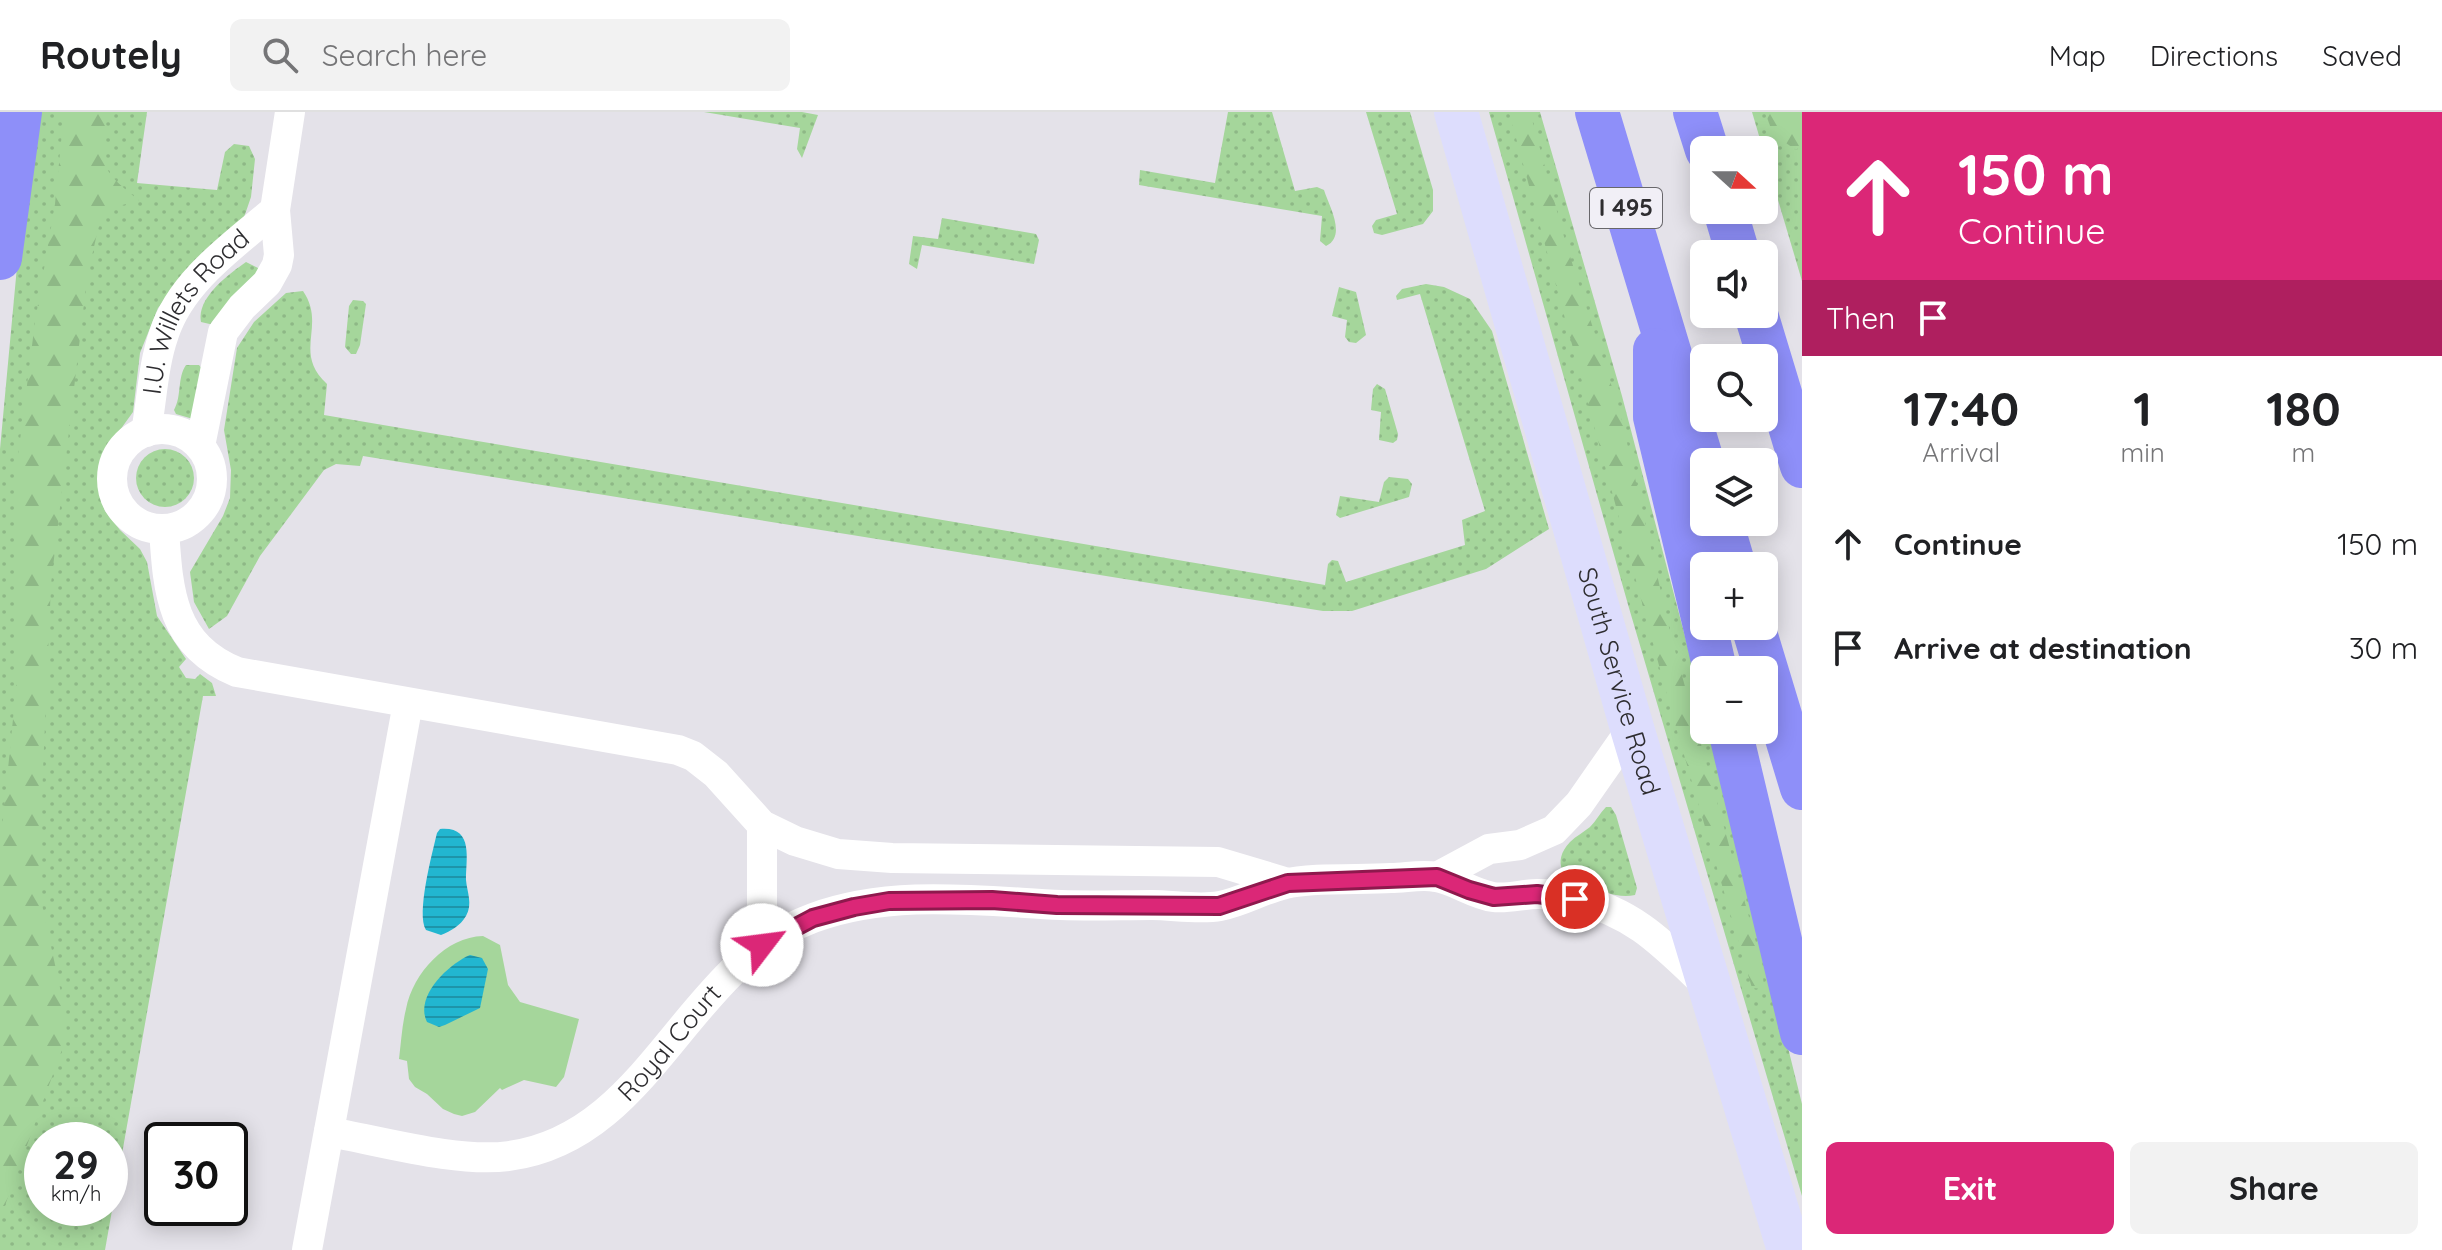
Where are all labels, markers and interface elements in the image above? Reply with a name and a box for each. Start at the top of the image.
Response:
search box [230,19,790,91]
text: Routely [40,31,182,79]
icon: search [258,33,302,77]
text: Search here [322,36,487,74]
text: Map [2049,38,2106,73]
text: Directions [2150,38,2278,73]
text: Saved [2322,38,2402,73]
north arrow [1690,136,1778,224]
map controls [1690,136,1778,744]
text: 150 m [1958,139,2114,209]
icon: ahead [1826,144,1930,248]
road number: I 495 [1590,188,1662,228]
text: Continue [1958,208,2106,253]
street label: I.U. Willets Road [135,222,256,396]
button: sound [1690,240,1778,328]
icon: arrive [1911,296,1955,340]
text: Then [1826,299,1895,337]
button: search [1690,344,1778,432]
text: 17:40 [1903,378,2019,438]
text: 1 [2133,378,2152,438]
text: 180 [2266,378,2341,438]
text: Arrival [1922,436,2000,469]
text: min [2121,436,2165,469]
text: m [2292,436,2315,469]
button: layers [1690,448,1778,536]
icon: ahead [1826,522,1870,566]
text: Continue [1894,525,2022,563]
text: 150 m [2337,525,2418,563]
button: + [1690,552,1778,640]
street label: South Service Road [1571,563,1668,799]
icon: arrive [1826,626,1870,670]
text: Arrive at destination [1894,629,2192,667]
text: 30 m [2349,629,2418,667]
button: − [1690,656,1778,744]
pin [1541,865,1609,933]
icon: arrive [1553,877,1597,921]
position arrow [720,903,804,987]
street label: Royal Court [610,977,728,1108]
speed limit sign: 30 [144,1122,248,1226]
text: 29 [53,1139,99,1189]
button: Exit [1826,1142,2114,1234]
button: Share [2130,1142,2418,1234]
text: km/h [51,1181,101,1206]

